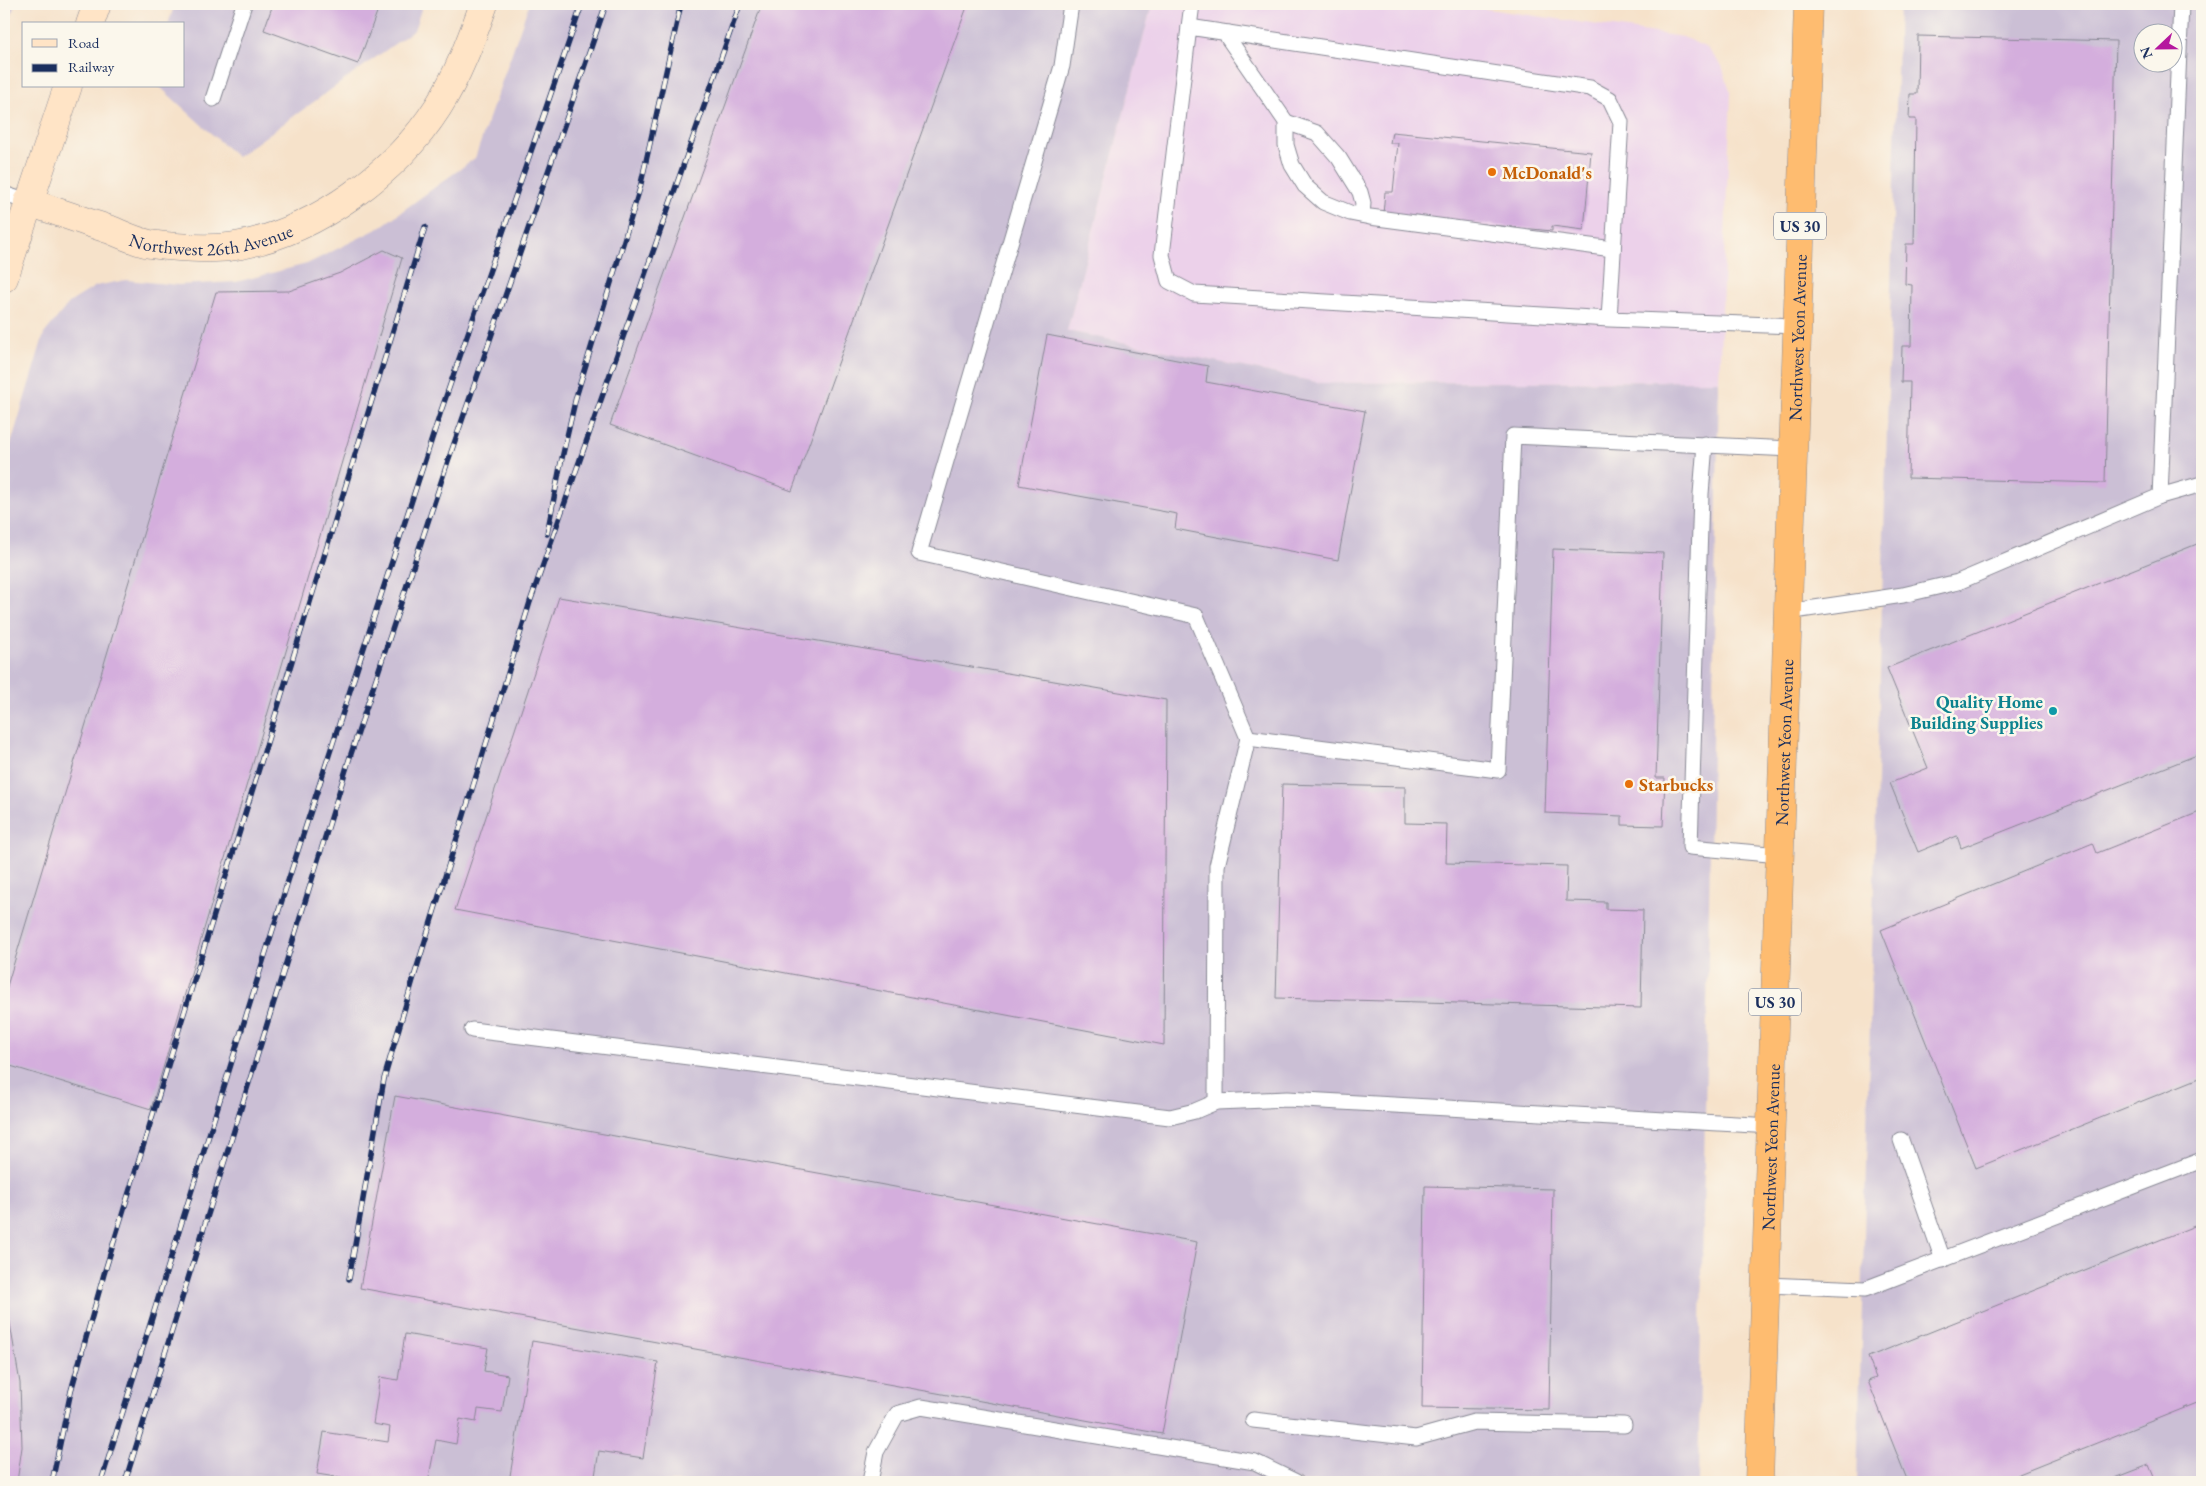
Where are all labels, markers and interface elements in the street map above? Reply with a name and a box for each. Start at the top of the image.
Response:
legend [22,22,185,88]
north arrow [2134,22,2184,72]
text: Road [68,33,100,52]
text: N [2135,44,2156,61]
text: Railway [68,57,115,76]
place label: McDonald's [1502,161,1592,184]
marker: McDonald's [1486,166,1498,178]
road number: US 30 [1774,212,1826,240]
street label: Northwest 26th Avenue [126,219,296,260]
street label: Northwest Yeon Avenue [1783,254,1811,421]
street label: Northwest Yeon Avenue [1769,659,1798,826]
place label: Quality Home Building Supplies [1910,690,2043,734]
marker: Quality Home Building Supplies [2047,705,2059,717]
place label: Starbucks [1639,773,1713,796]
marker: Starbucks [1623,778,1635,790]
road number: US 30 [1749,989,1801,1016]
street label: Northwest Yeon Avenue [1756,1063,1784,1231]

